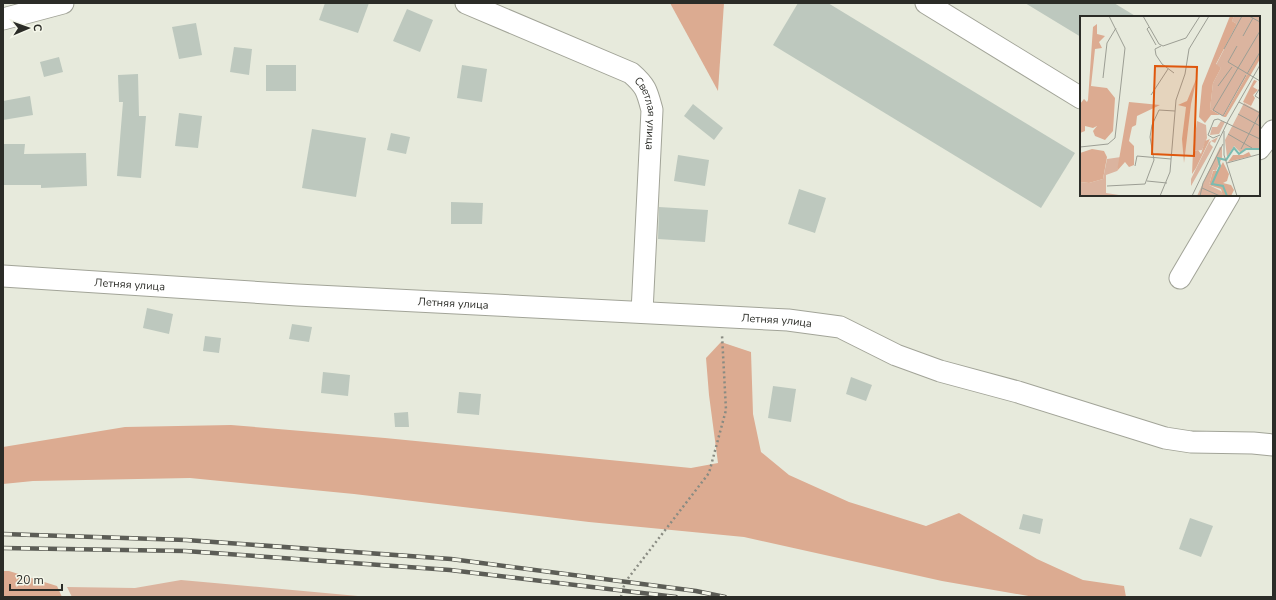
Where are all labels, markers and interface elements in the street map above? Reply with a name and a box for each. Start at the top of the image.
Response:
north arrow [8,8,48,48]
inset map [1080,16,1260,196]
text: С [30,24,45,32]
street label: Светлая улица [631,73,659,151]
street label: Летняя улица [94,275,166,294]
street label: Летняя улица [417,294,489,313]
street label: Летняя улица [741,311,813,331]
scale bar [10,566,62,592]
text: 20 m [16,572,44,588]

